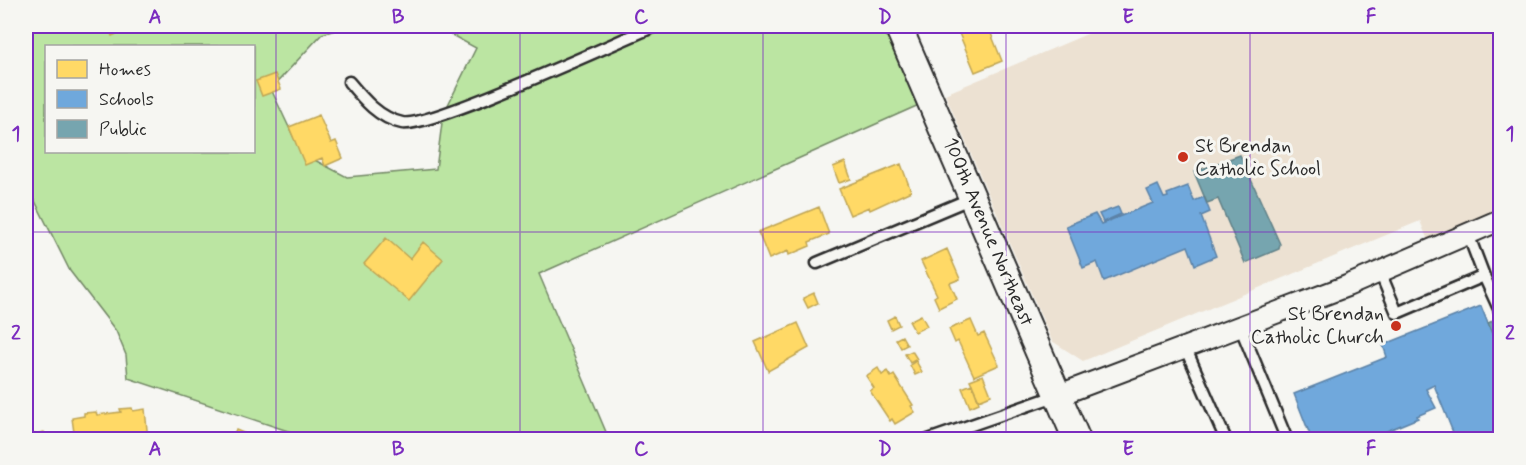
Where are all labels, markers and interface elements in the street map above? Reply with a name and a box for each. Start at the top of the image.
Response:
text: A [148,4,162,31]
text: B [392,4,405,31]
text: C [634,4,649,31]
text: D [878,4,892,31]
text: E [1122,4,1134,31]
text: F [1366,4,1377,31]
legend [45,45,255,153]
text: Homes [99,58,151,82]
text: Schools [99,88,154,112]
text: Public [99,118,147,142]
text: 1 [12,121,20,148]
text: 1 [1506,121,1514,148]
place label: St Brendan Catholic School [1195,133,1321,183]
street label: 100th Avenue Northeast [936,134,1040,330]
marker: St Brendan Catholic School [1176,150,1190,164]
place label: St Brendan Catholic Church [1251,301,1384,351]
marker: St Brendan Catholic Church [1389,319,1403,333]
text: 2 [11,320,21,347]
text: 2 [1505,320,1515,347]
text: A [148,436,162,463]
text: B [392,436,405,463]
text: C [634,436,649,463]
text: D [878,436,892,463]
text: E [1122,436,1134,463]
text: F [1366,436,1377,463]

